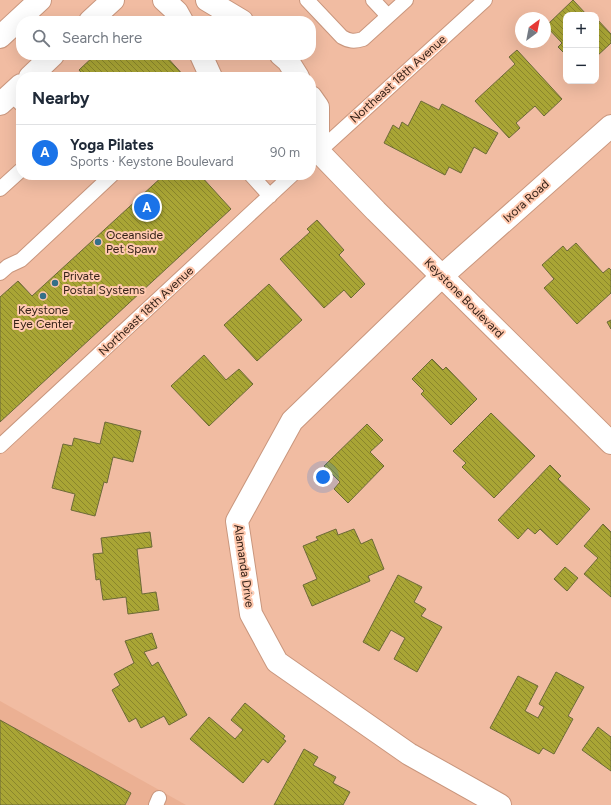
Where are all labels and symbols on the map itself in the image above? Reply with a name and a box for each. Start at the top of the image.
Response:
north arrow [515,12,551,48]
street label: Northeast 18th Avenue [347,32,449,126]
street label: Ixora Road [500,177,552,225]
pin: A [134,192,160,222]
place label: Oceanside Pet Spaw [106,228,164,256]
marker: Oceanside Pet Spaw [93,237,103,247]
street label: Keystone Boulevard [421,255,507,341]
street label: Northeast 18th Avenue [96,263,197,359]
place label: Private Postal Systems [63,269,145,297]
marker: Private Postal Systems [50,278,60,288]
marker: Keystone Eye Center [38,291,48,301]
place label: Keystone Eye Center [13,303,73,331]
your location [313,467,333,487]
street label: Alamanda Drive [231,524,257,609]

